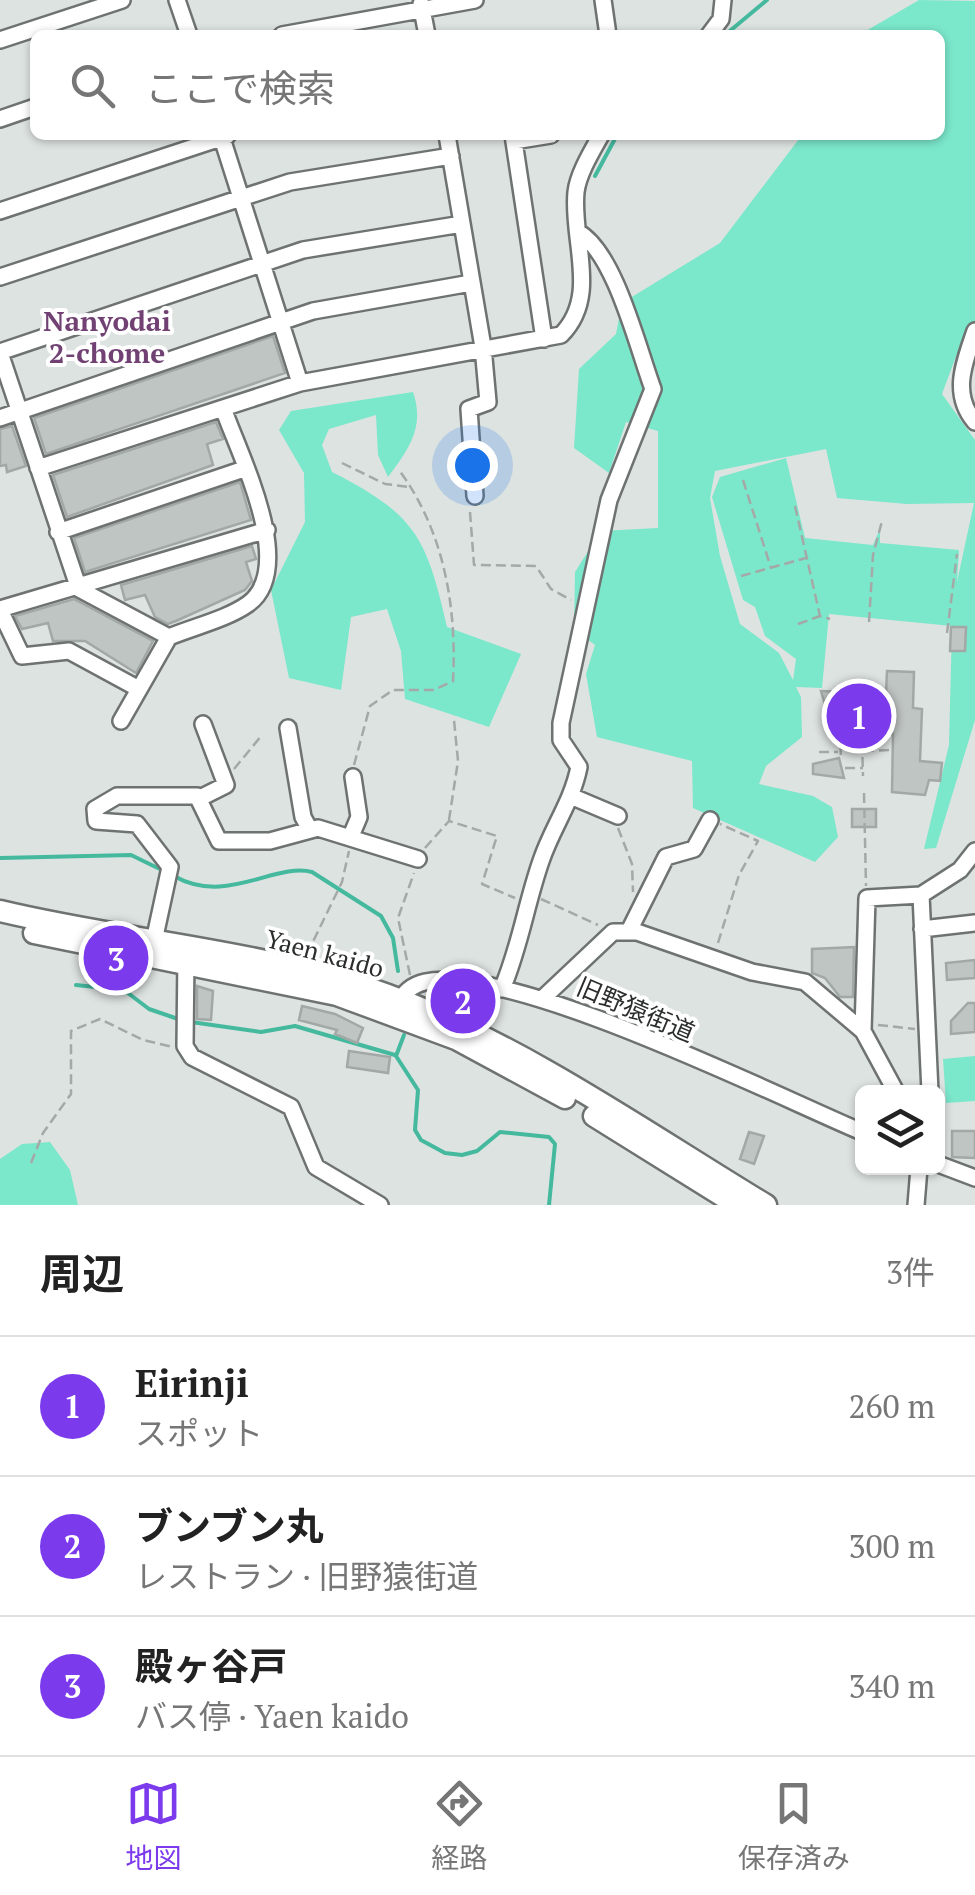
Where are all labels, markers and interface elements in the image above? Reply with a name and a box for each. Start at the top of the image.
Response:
search box [30,30,945,140]
icon: search [65,58,120,113]
text: ここで検索 [145,63,335,113]
district label: Nanyodai 2-chome [43,302,171,371]
your location [447,440,498,491]
pin: 1 [826,678,892,754]
pin: 3 [84,920,148,996]
street label: Yaen kaido [262,921,388,985]
pin: 2 [430,964,496,1038]
street label: 旧野猿街道 [572,969,700,1049]
map controls [855,1085,945,1175]
button: layers [855,1085,945,1175]
text: 周辺 [40,1245,124,1301]
text: 3件 [886,1251,935,1293]
text: Eirinji [135,1358,249,1408]
text: 1 [63,1385,82,1427]
text: 260 m [848,1385,935,1427]
text: スポット [135,1412,263,1454]
text: ブンブン丸 [135,1501,324,1551]
text: 2 [63,1525,82,1567]
text: 300 m [848,1525,935,1567]
text: レストラン · 旧野猿街道 [135,1555,478,1597]
text: 殿ヶ谷戸 [135,1641,287,1691]
text: 3 [63,1665,82,1707]
text: 340 m [848,1665,935,1707]
text: バス停 · Yaen kaido [135,1695,409,1737]
tab: 地図 [125,1776,181,1876]
tab: 経路 [431,1776,488,1876]
tab: 保存済み [738,1776,850,1876]

